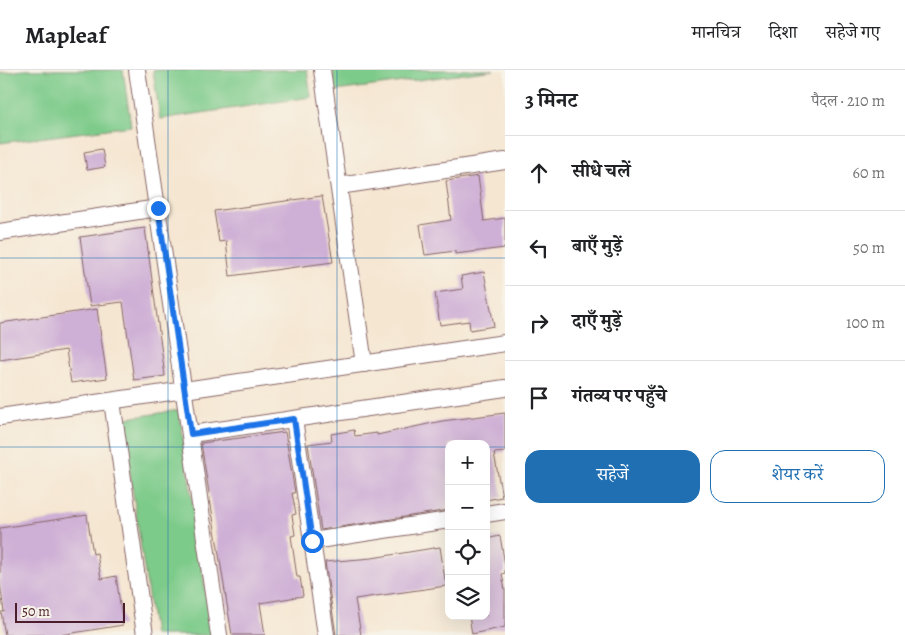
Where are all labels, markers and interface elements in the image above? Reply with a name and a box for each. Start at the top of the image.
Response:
text: Mapleaf [25,19,107,51]
text: मानचित्र [692,20,741,44]
text: दिशा [769,20,797,44]
text: सहेजे गए [825,20,880,44]
text: 3 मिनट [525,86,577,114]
text: पैदल · 210 m [811,90,885,112]
text: सीधे चलें [572,158,630,184]
icon: ahead [525,159,553,187]
text: 60 m [853,162,885,184]
route end [147,197,170,220]
text: बाएँ मुड़ें [572,233,622,259]
icon: left [525,234,553,262]
text: 50 m [853,237,885,259]
text: दाएँ मुड़ें [572,308,622,334]
icon: right [525,309,553,337]
text: 100 m [846,312,885,334]
text: गंतव्य पर पहुँचे [572,383,667,409]
icon: arrive [525,384,553,412]
map controls [445,440,490,620]
button: + [445,440,490,485]
button: सहेजें [525,450,700,503]
button: शेयर करें [710,450,885,503]
button: − [445,485,490,530]
route start [301,530,324,553]
button: locate [445,530,490,575]
button: layers [445,575,490,620]
scale bar [15,600,125,623]
text: 50 m [22,602,50,621]

